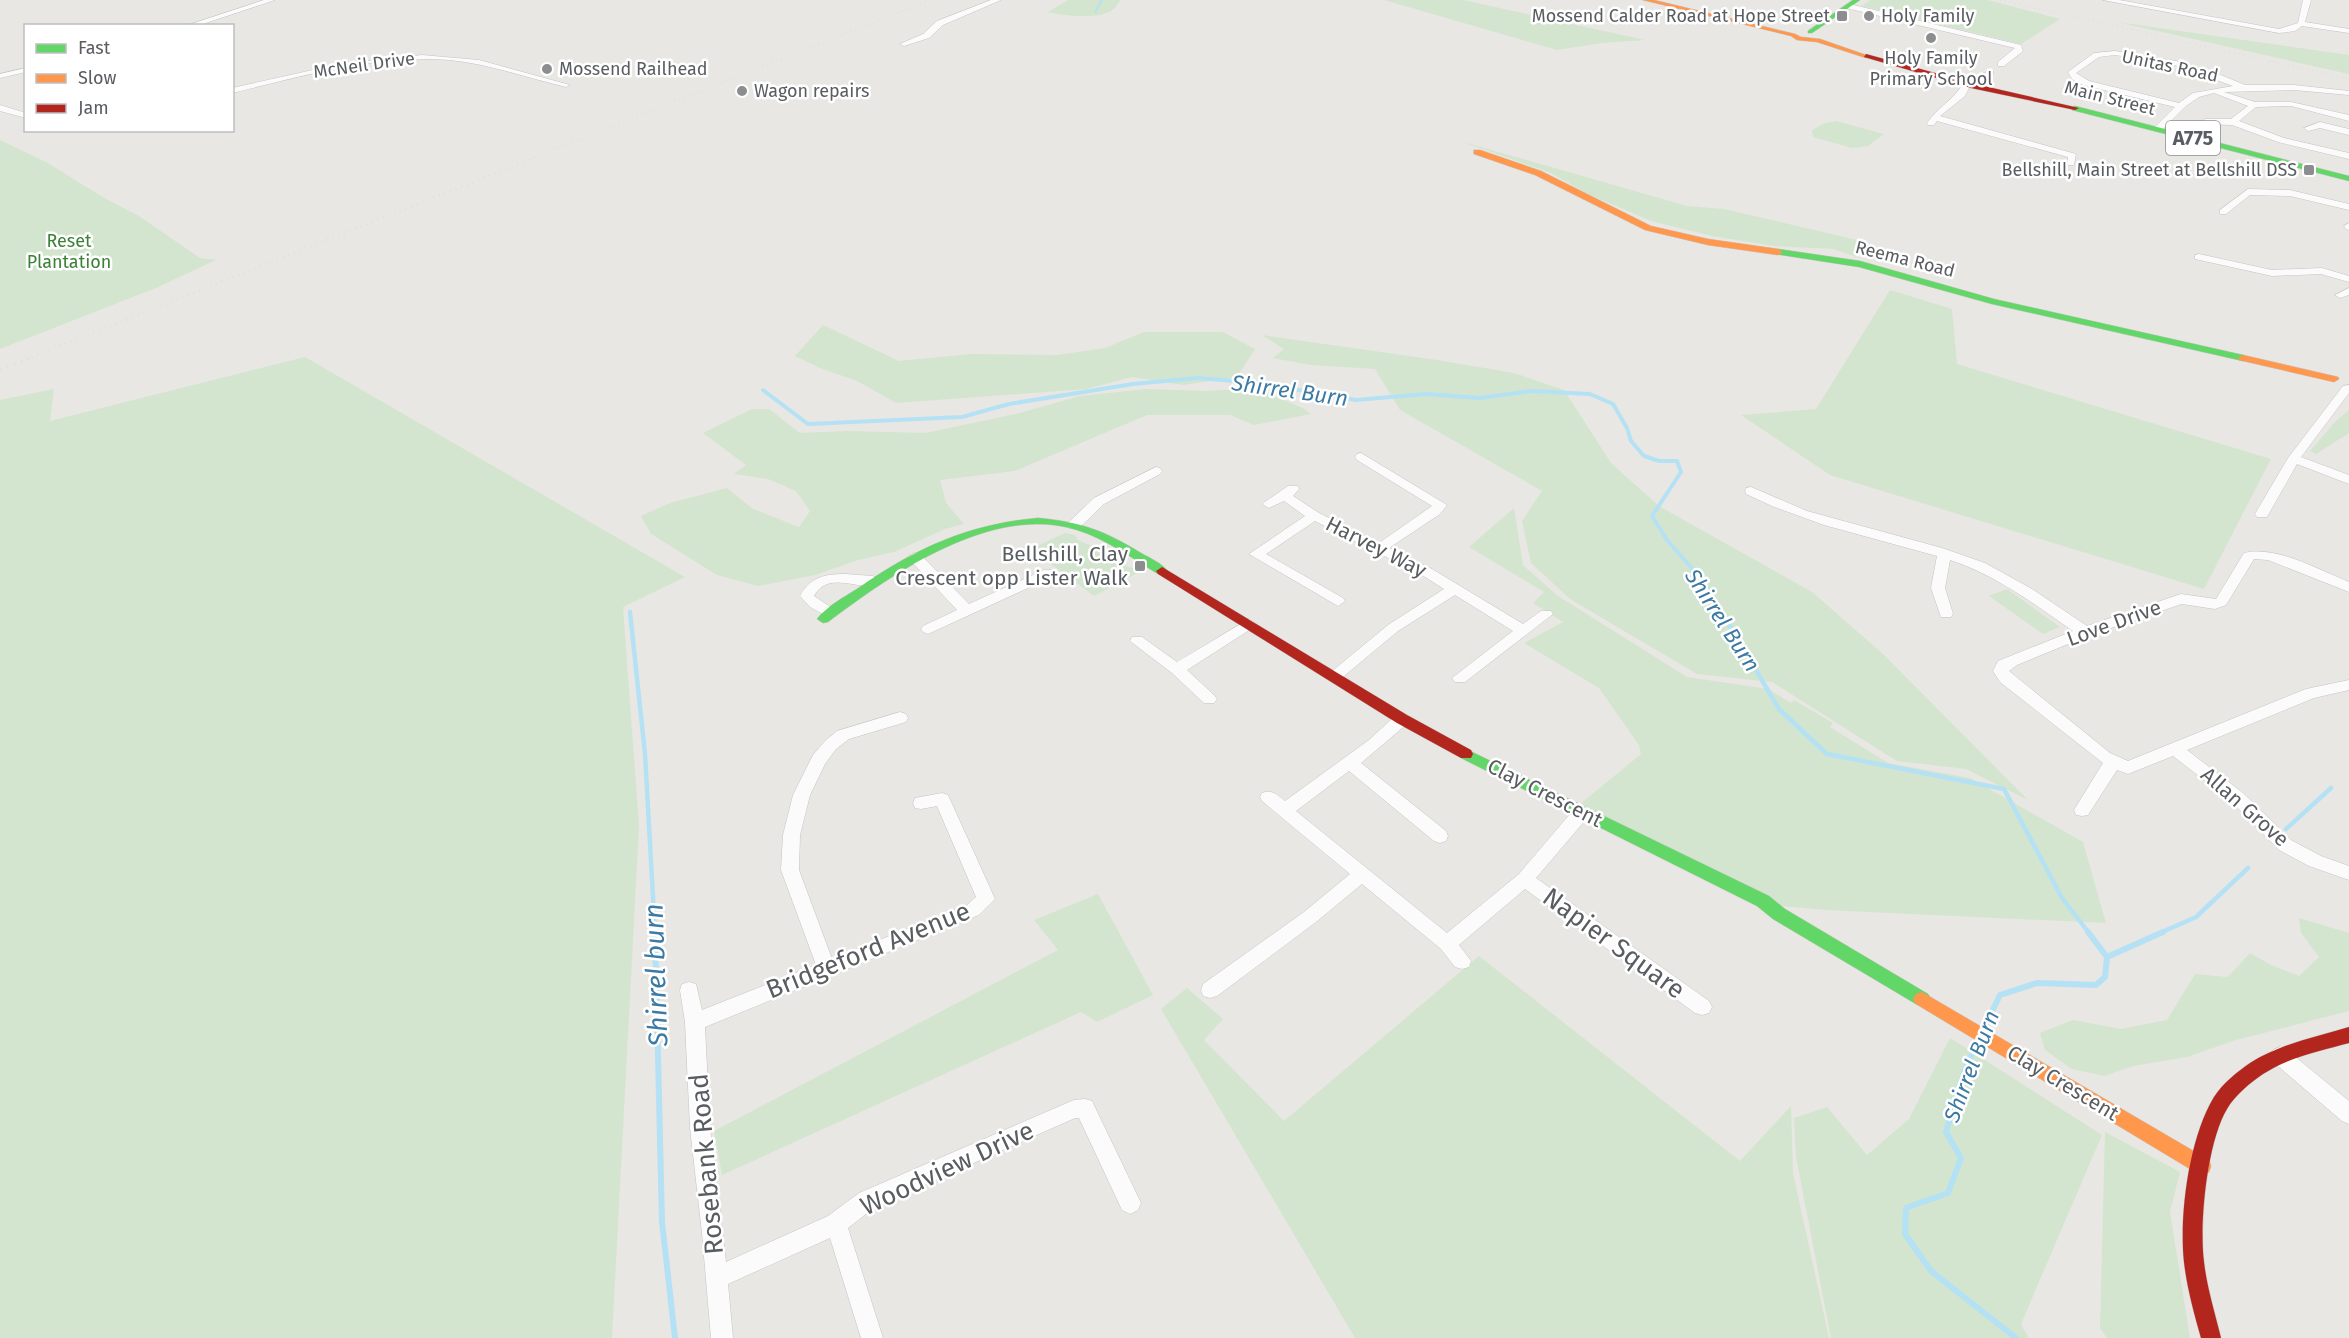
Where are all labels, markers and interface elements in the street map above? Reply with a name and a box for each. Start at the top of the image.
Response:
place label: Mossend Calder Road at Hope Street [1532,5,1830,27]
place label: Holy Family [1881,5,1975,27]
marker: Mossend Calder Road at Hope Street [1835,9,1849,23]
marker: Holy Family [1862,9,1876,23]
legend [24,24,234,132]
marker: Holy Family Primary School [1924,31,1938,45]
text: Fast [78,37,111,59]
street label: Unitas Road [2120,45,2220,87]
street label: McNeil Drive [312,47,416,83]
place label: Holy Family Primary School [1869,47,1993,90]
place label: Mossend Railhead [559,58,708,80]
marker: Mossend Railhead [540,62,554,76]
text: Slow [78,67,117,89]
street label: Main Street [2062,76,2158,120]
place label: Wagon repairs [754,80,870,102]
marker: Wagon repairs [735,84,749,98]
text: Jam [78,97,109,119]
road number: A775 [2166,121,2220,155]
place label: Bellshill, Main Street at Bellshill DSS [2001,159,2297,181]
marker: Bellshill, Main Street at Bellshill DSS [2302,163,2316,177]
park label: Reset Plantation [27,230,111,273]
street label: Reema Road [1853,236,1957,282]
water label: Shirrel Burn [1229,369,1350,412]
street label: Harvey Way [1321,511,1431,584]
place label: Bellshill, Clay Crescent opp Lister Walk [895,541,1129,591]
marker: Bellshill, Clay Crescent opp Lister Walk [1133,559,1147,573]
water label: Shirrel Burn [1679,563,1766,677]
street label: Love Drive [2063,594,2165,652]
street label: Clay Crescent [1483,753,1607,833]
street label: Allan Grove [2196,762,2294,852]
street label: Napier Square [1537,881,1691,1005]
street label: Bridgeford Avenue [761,895,975,1006]
water label: Shirrel burn [638,903,675,1048]
water label: Shirrel Burn [1937,1007,2005,1127]
street label: Clay Crescent [2002,1039,2124,1127]
street label: Rosebank Road [683,1072,730,1256]
street label: Woodview Drive [855,1115,1039,1222]

